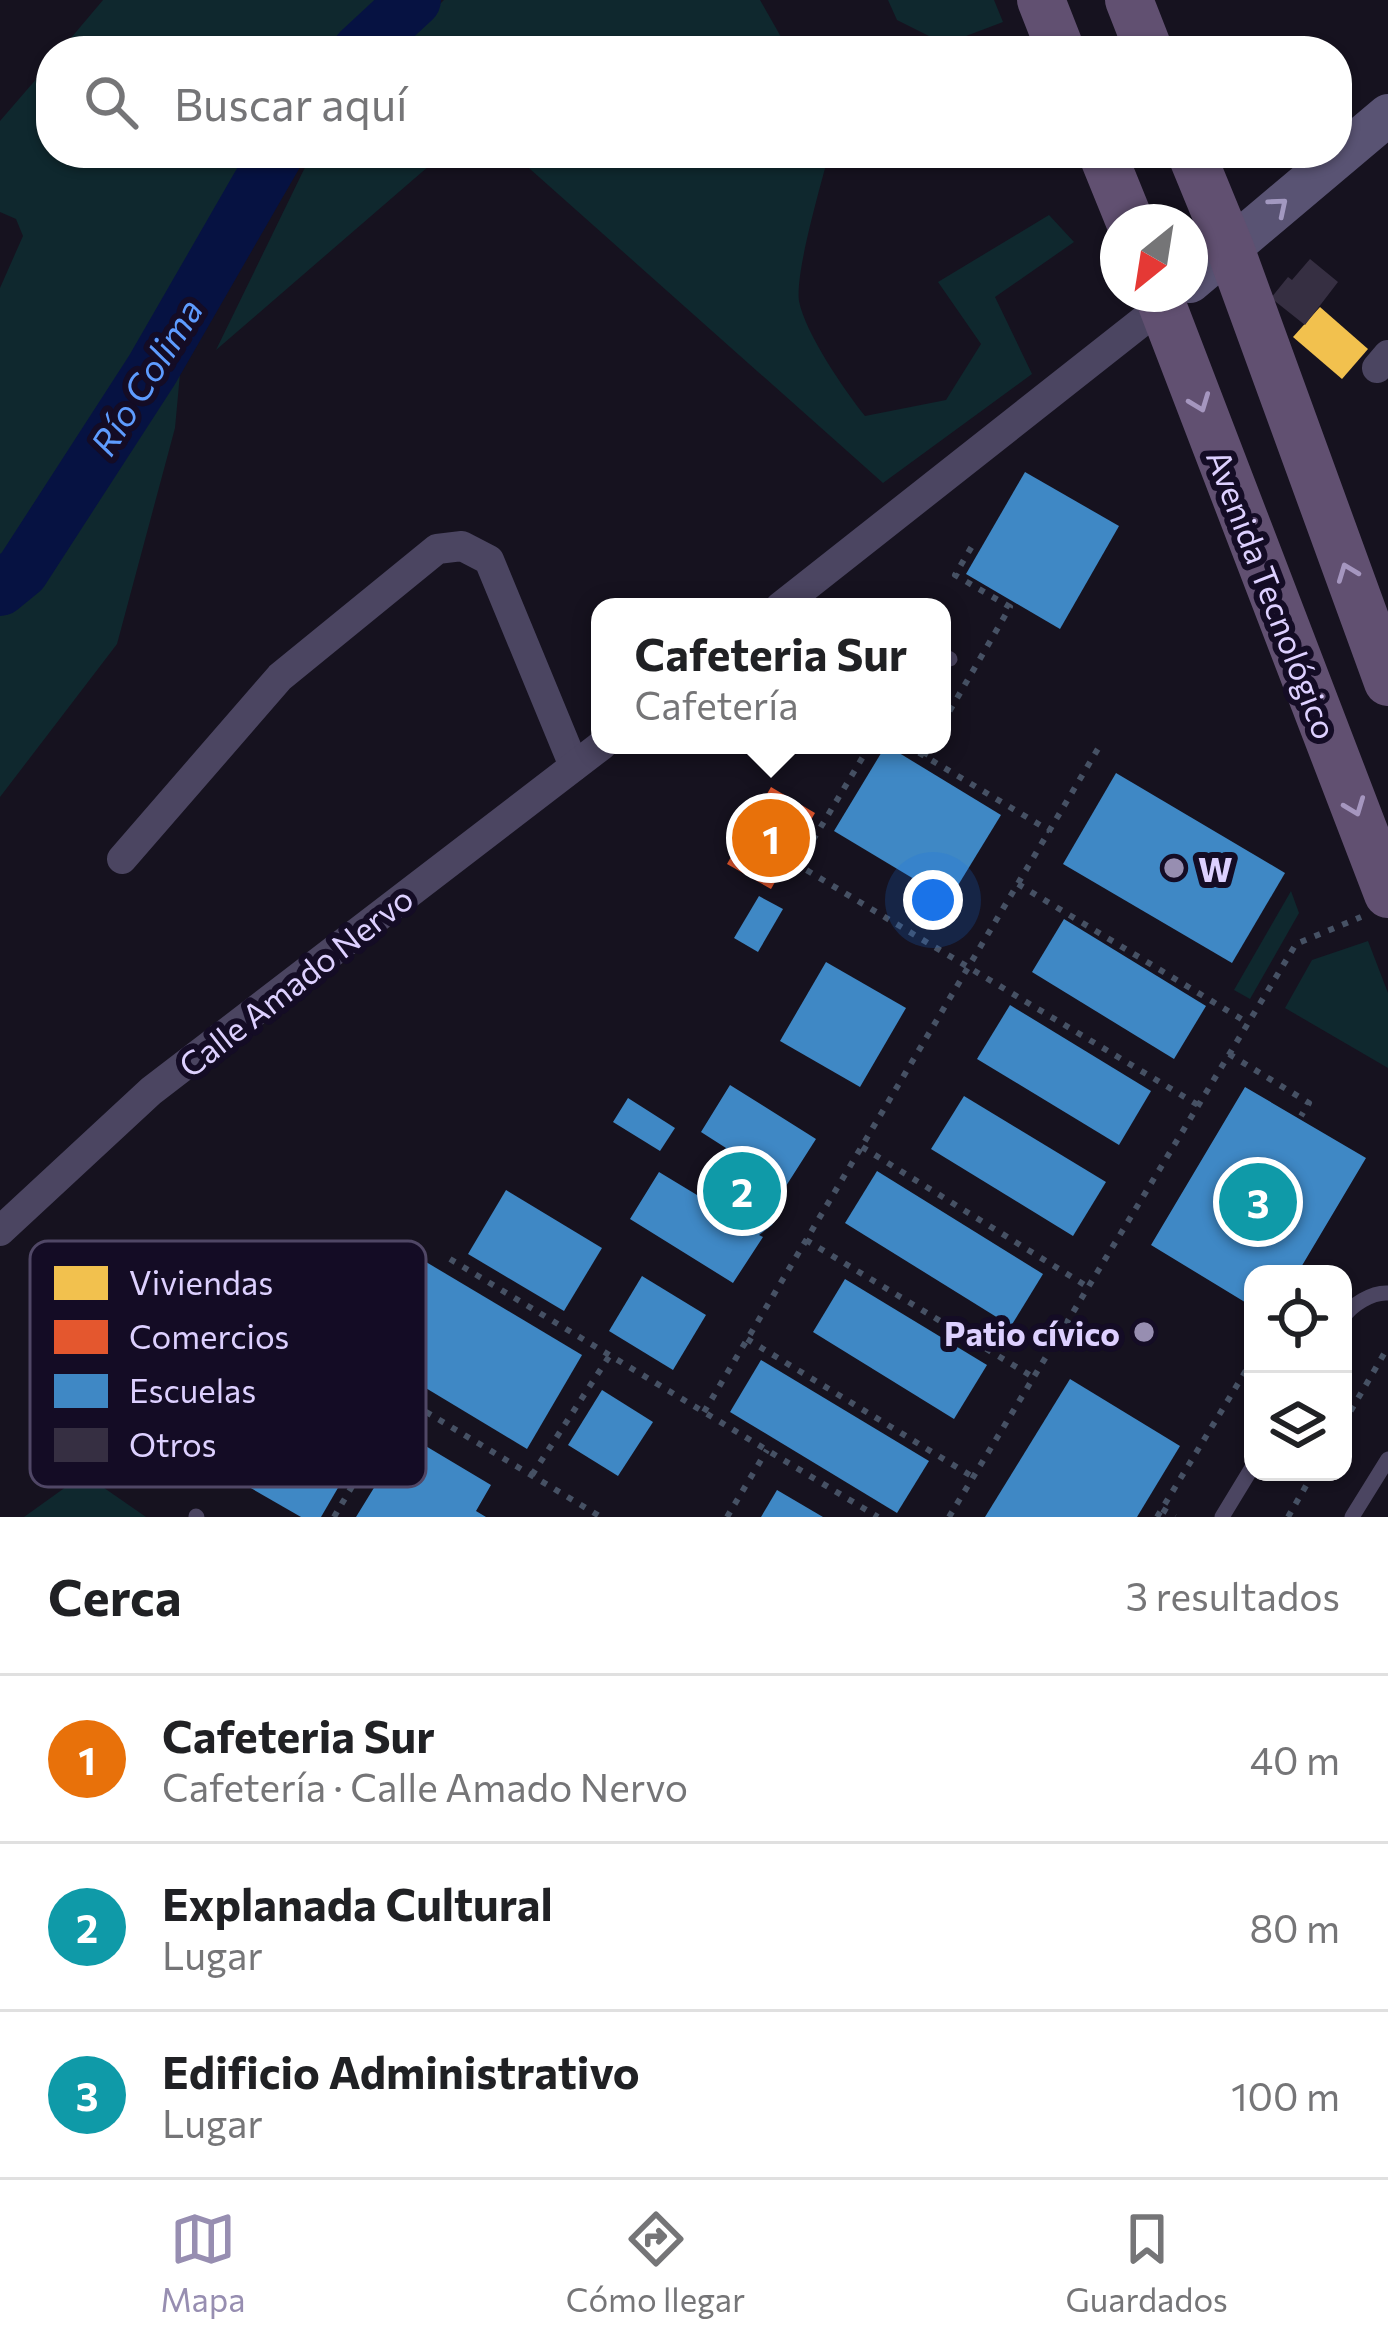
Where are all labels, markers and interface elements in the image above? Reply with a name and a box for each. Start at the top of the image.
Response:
search box [36,36,1352,168]
icon: search [78,69,144,135]
text: Buscar aquí [174,75,408,130]
one-way arrow [1265,199,1287,221]
north arrow [1100,204,1208,312]
water label: Río Colima [80,289,210,463]
one-way arrow [1186,392,1211,413]
street label: Avenida Tecnológico [1199,443,1347,745]
one-way arrow [1336,563,1361,584]
popup [591,598,951,754]
text: Cafeteria Sur [635,625,907,680]
text: Cafetería [635,680,799,728]
pin: 1 [732,793,810,883]
one-way arrow [1340,795,1365,816]
place label: W [1198,848,1233,889]
marker: W [1161,855,1187,881]
your location [903,870,963,930]
street label: Calle Amado Nervo [170,877,420,1085]
pin: 2 [703,1146,781,1236]
pin: 3 [1219,1157,1297,1247]
legend [30,1241,426,1487]
text: Viviendas [129,1261,273,1302]
map controls [1244,1265,1352,1481]
button: locate [1244,1265,1352,1373]
place label: Patio cívico [944,1312,1120,1353]
text: Comercios [129,1315,289,1356]
marker: Patio cívico [1131,1319,1157,1345]
text: Escuelas [129,1369,256,1410]
button: layers [1244,1373,1352,1481]
text: Otros [129,1423,217,1464]
text: Cerca [48,1564,182,1627]
text: 3 resultados [1126,1571,1340,1619]
text: Cafeteria Sur [162,1707,435,1762]
text: 1 [78,1735,96,1783]
text: 40 m [1250,1735,1340,1783]
text: Cafetería · Calle Amado Nervo [162,1762,688,1810]
text: Explanada Cultural [162,1875,553,1930]
text: 2 [76,1903,98,1951]
text: 80 m [1249,1903,1340,1951]
text: Lugar [162,1930,263,1978]
text: Edificio Administrativo [162,2043,640,2098]
text: 3 [76,2071,98,2119]
text: 100 m [1231,2071,1340,2119]
text: Lugar [162,2098,263,2146]
tab: Mapa [160,2206,245,2319]
tab: Cómo llegar [566,2206,745,2319]
tab: Guardados [1066,2206,1228,2319]

